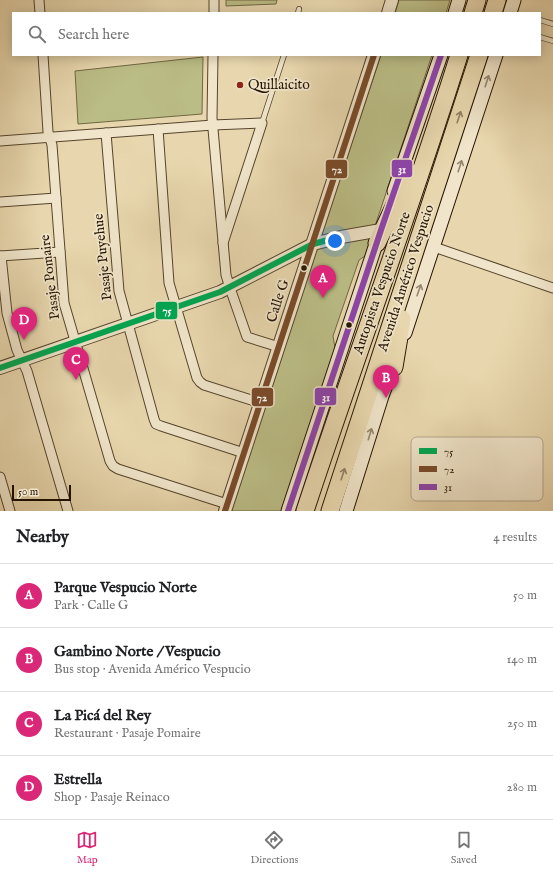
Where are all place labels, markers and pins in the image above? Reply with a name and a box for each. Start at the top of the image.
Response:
place label: Quillaicito [248,76,310,94]
marker: Quillaicito [235,80,245,90]
unlabelled marker [299,263,309,273]
pin: A [310,265,336,298]
pin: D [11,307,37,340]
unlabelled marker [344,320,354,330]
pin: C [63,347,89,380]
pin: B [373,365,399,398]

